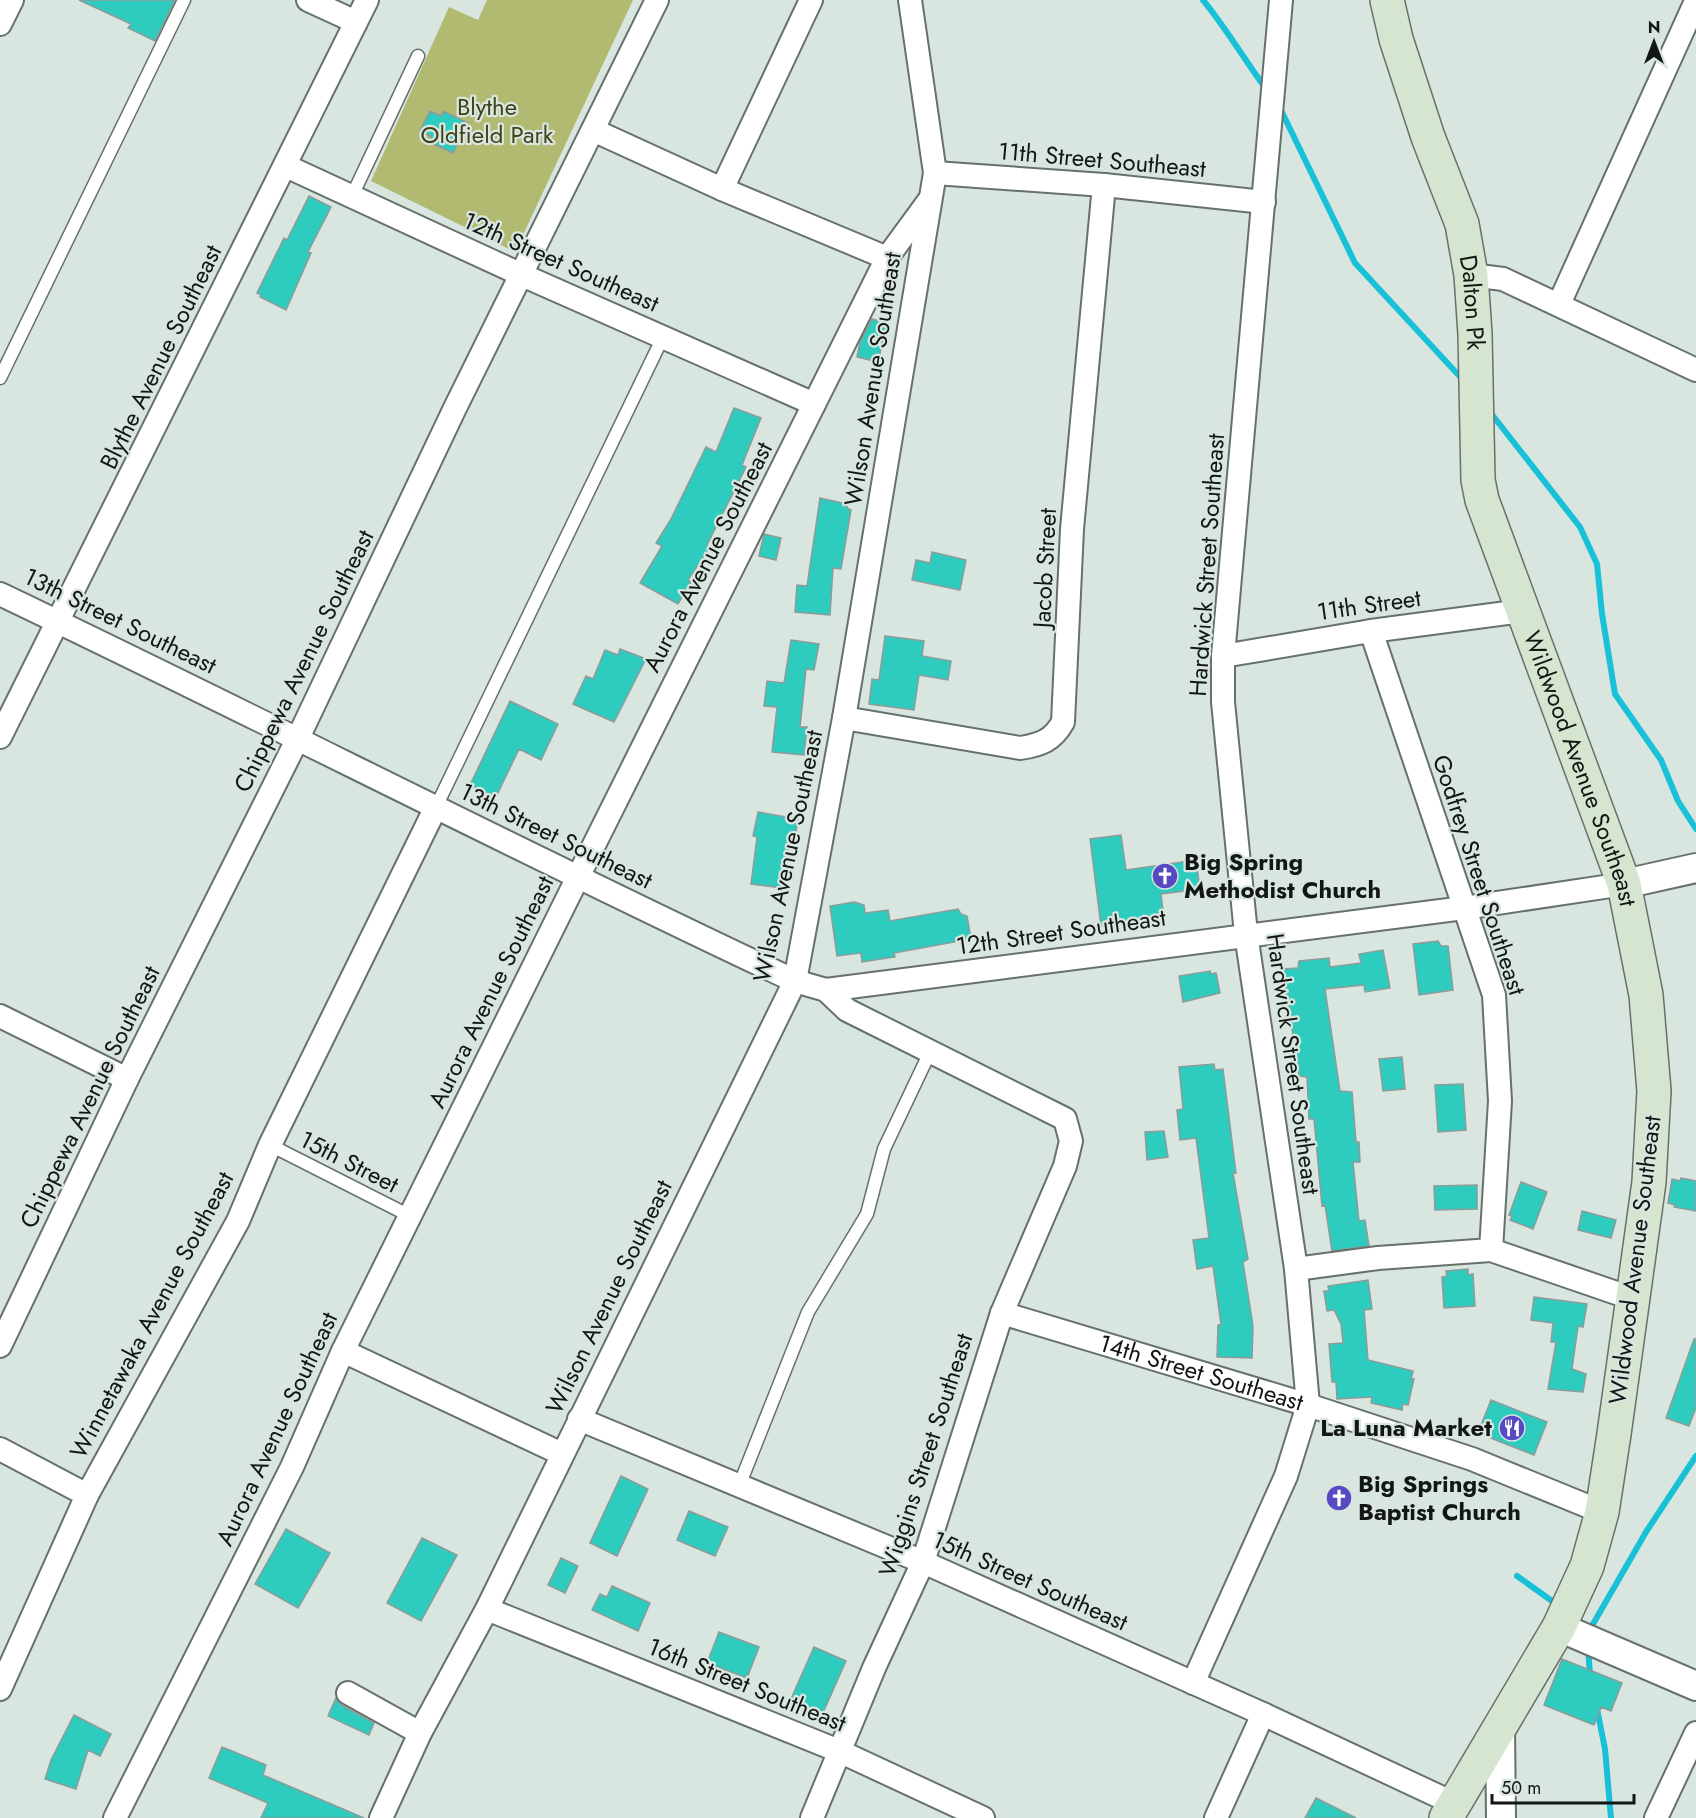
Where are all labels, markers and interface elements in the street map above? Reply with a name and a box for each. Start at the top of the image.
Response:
north arrow [1624,12,1684,72]
text: N [1648,16,1660,39]
park label: Blythe Oldfield Park [421,89,554,152]
street label: 11th Street Southeast [997,133,1207,186]
street label: 12th Street Southeast [458,203,665,321]
street label: Blythe Avenue Southeast [91,238,230,475]
street label: Wilson Avenue Southeast [835,249,910,508]
street label: Dalton Pk [1451,252,1493,351]
street label: Hardwick Street Southeast [1180,432,1233,698]
street label: Aurora Avenue Southeast [634,435,781,678]
street label: Jacob Street [1024,507,1065,632]
street label: Chippewa Avenue Southeast [225,523,383,798]
street label: 13th Street Southeast [18,559,223,683]
street label: 11th Street [1315,580,1423,629]
street label: Wildwood Avenue Southeast [1515,626,1646,909]
street label: Wilson Avenue Southeast [744,727,831,985]
street label: Godfrey Street Southeast [1424,750,1535,1000]
street label: 13th Street Southeast [454,774,659,898]
place label: Big Spring Methodist Church [1184,844,1381,907]
church icon: Big Spring Methodist Church [1150,861,1180,891]
street label: Aurora Avenue Southeast [419,870,562,1114]
street label: 12th Street Southeast [954,899,1168,964]
street label: Hardwick Street Southeast [1258,931,1329,1197]
street label: Chippewa Avenue Southeast [11,959,169,1234]
street label: Wildwood Avenue Southeast [1599,1113,1670,1406]
street label: 15th Street [294,1122,405,1202]
street label: Winnetawaka Avenue Southeast [61,1165,242,1464]
street label: Wilson Avenue Southeast [537,1174,681,1420]
street label: Aurora Avenue Southeast [207,1306,346,1551]
street label: 14th Street Southeast [1095,1325,1308,1420]
street label: Wiggins Street Southeast [870,1328,981,1581]
place label: La Luna Market [1320,1410,1492,1445]
restaurant icon: La Luna Market [1497,1413,1527,1443]
place label: Big Springs Baptist Church [1358,1466,1521,1529]
church icon: Big Springs Baptist Church [1324,1483,1354,1513]
street label: 15th Street Southeast [927,1522,1134,1640]
street label: 16th Street Southeast [643,1629,852,1740]
scale bar [1492,1767,1634,1805]
text: 50 m [1501,1775,1541,1801]

